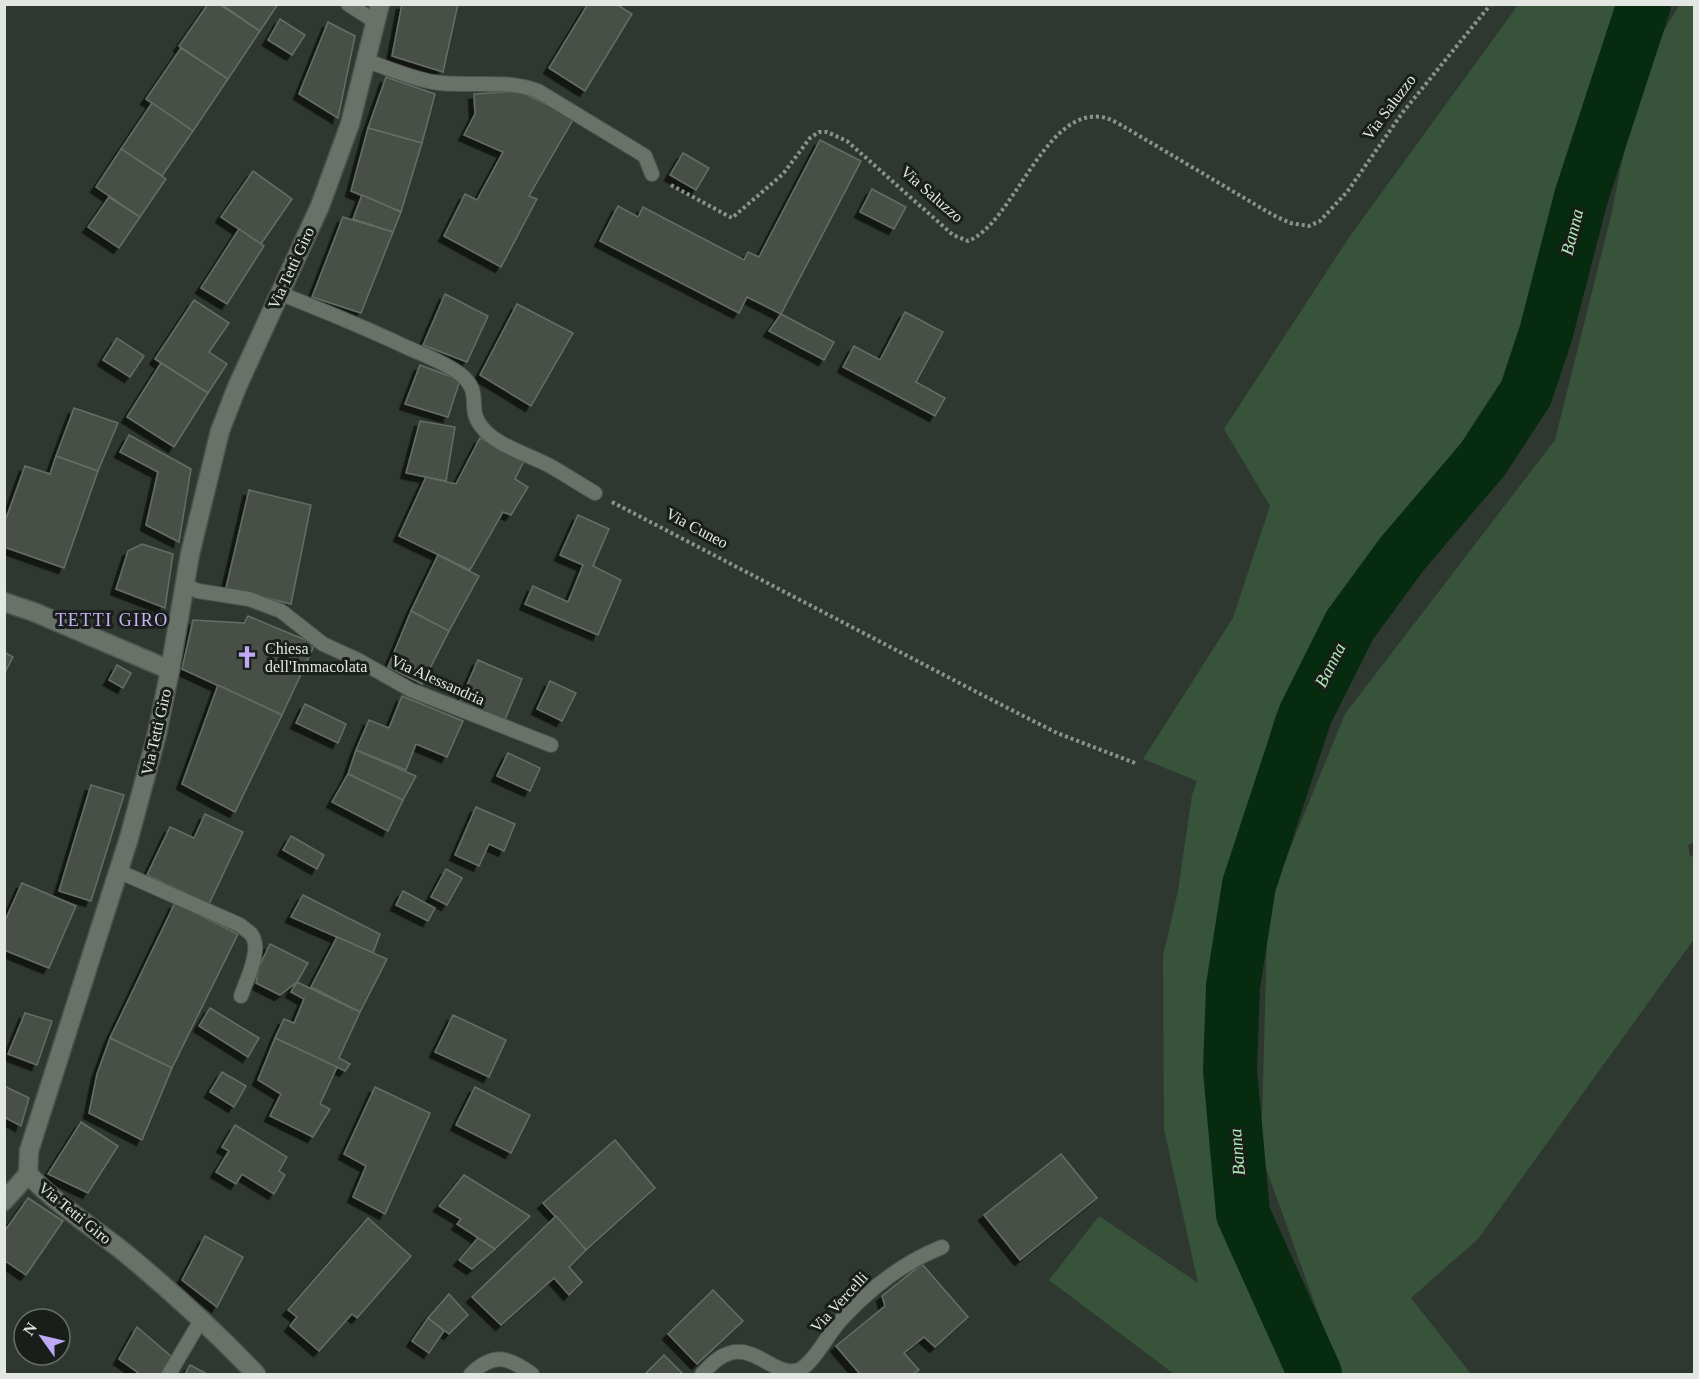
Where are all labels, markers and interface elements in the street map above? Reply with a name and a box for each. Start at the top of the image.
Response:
street label: Via Saluzzo [1359,71,1419,143]
street label: Via Saluzzo [897,162,967,226]
water label: Banna [1557,207,1587,257]
street label: Via Tetti Giro [265,224,317,312]
street label: Via Cuneo [663,505,731,551]
district label: TETTI GIRO [55,610,169,630]
place label: Chiesa dell'Immacolata [265,640,367,675]
water label: Banna [1310,640,1350,690]
church icon: Chiesa dell'Immacolata [234,644,260,670]
street label: Via Alessandria [389,652,487,708]
street label: Via Tetti Giro [138,687,174,777]
water label: Banna [1225,1128,1249,1176]
street label: Via Tetti Giro [35,1179,115,1247]
street label: Via Vercelli [807,1268,871,1335]
north arrow [12,1307,72,1367]
text: N [20,1319,41,1338]

